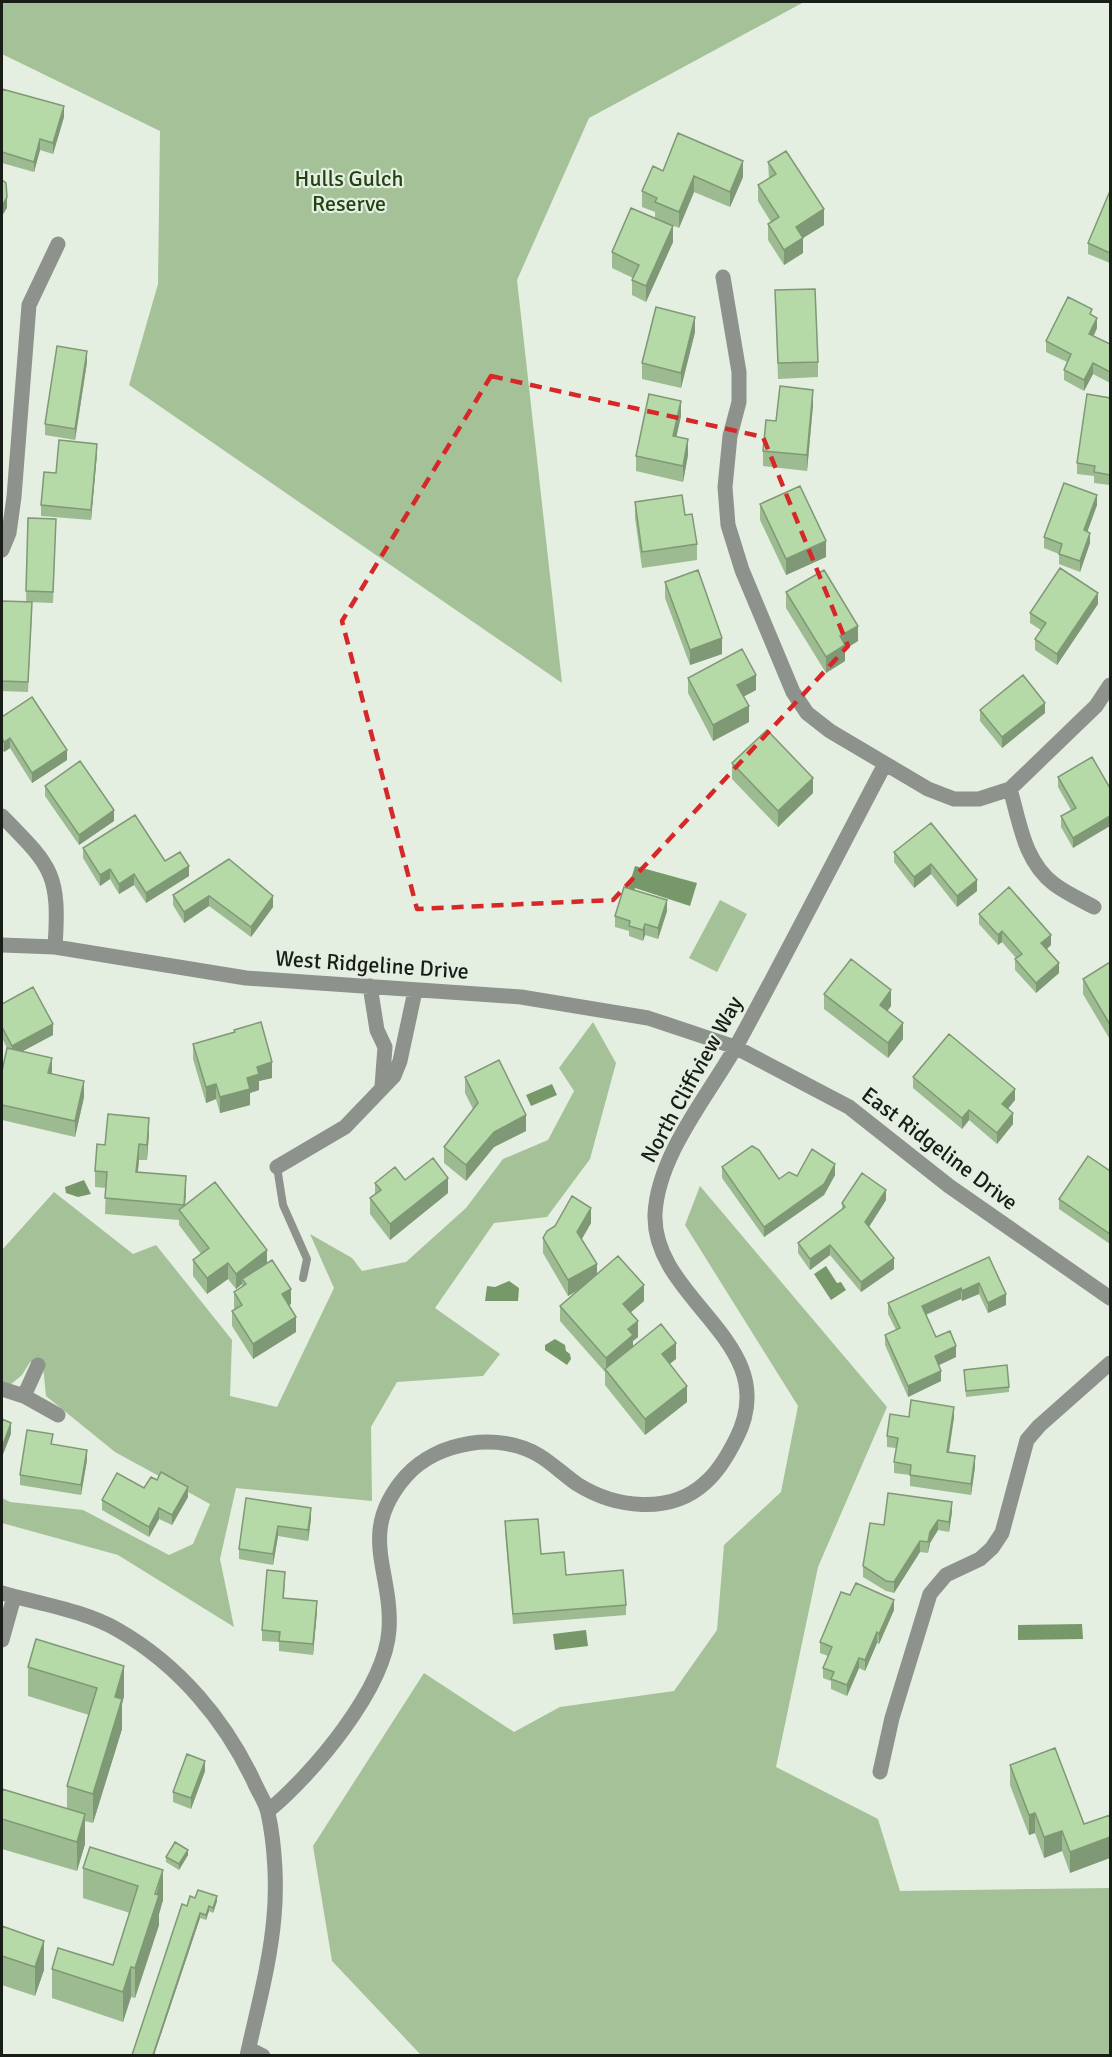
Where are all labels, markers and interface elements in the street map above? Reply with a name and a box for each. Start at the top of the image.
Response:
park label: Hulls Gulch Reserve [295,165,403,217]
street label: West Ridgeline Drive [274,944,470,985]
street label: North Cliffview Way [635,991,749,1167]
street label: East Ridgeline Drive [856,1081,1023,1216]

